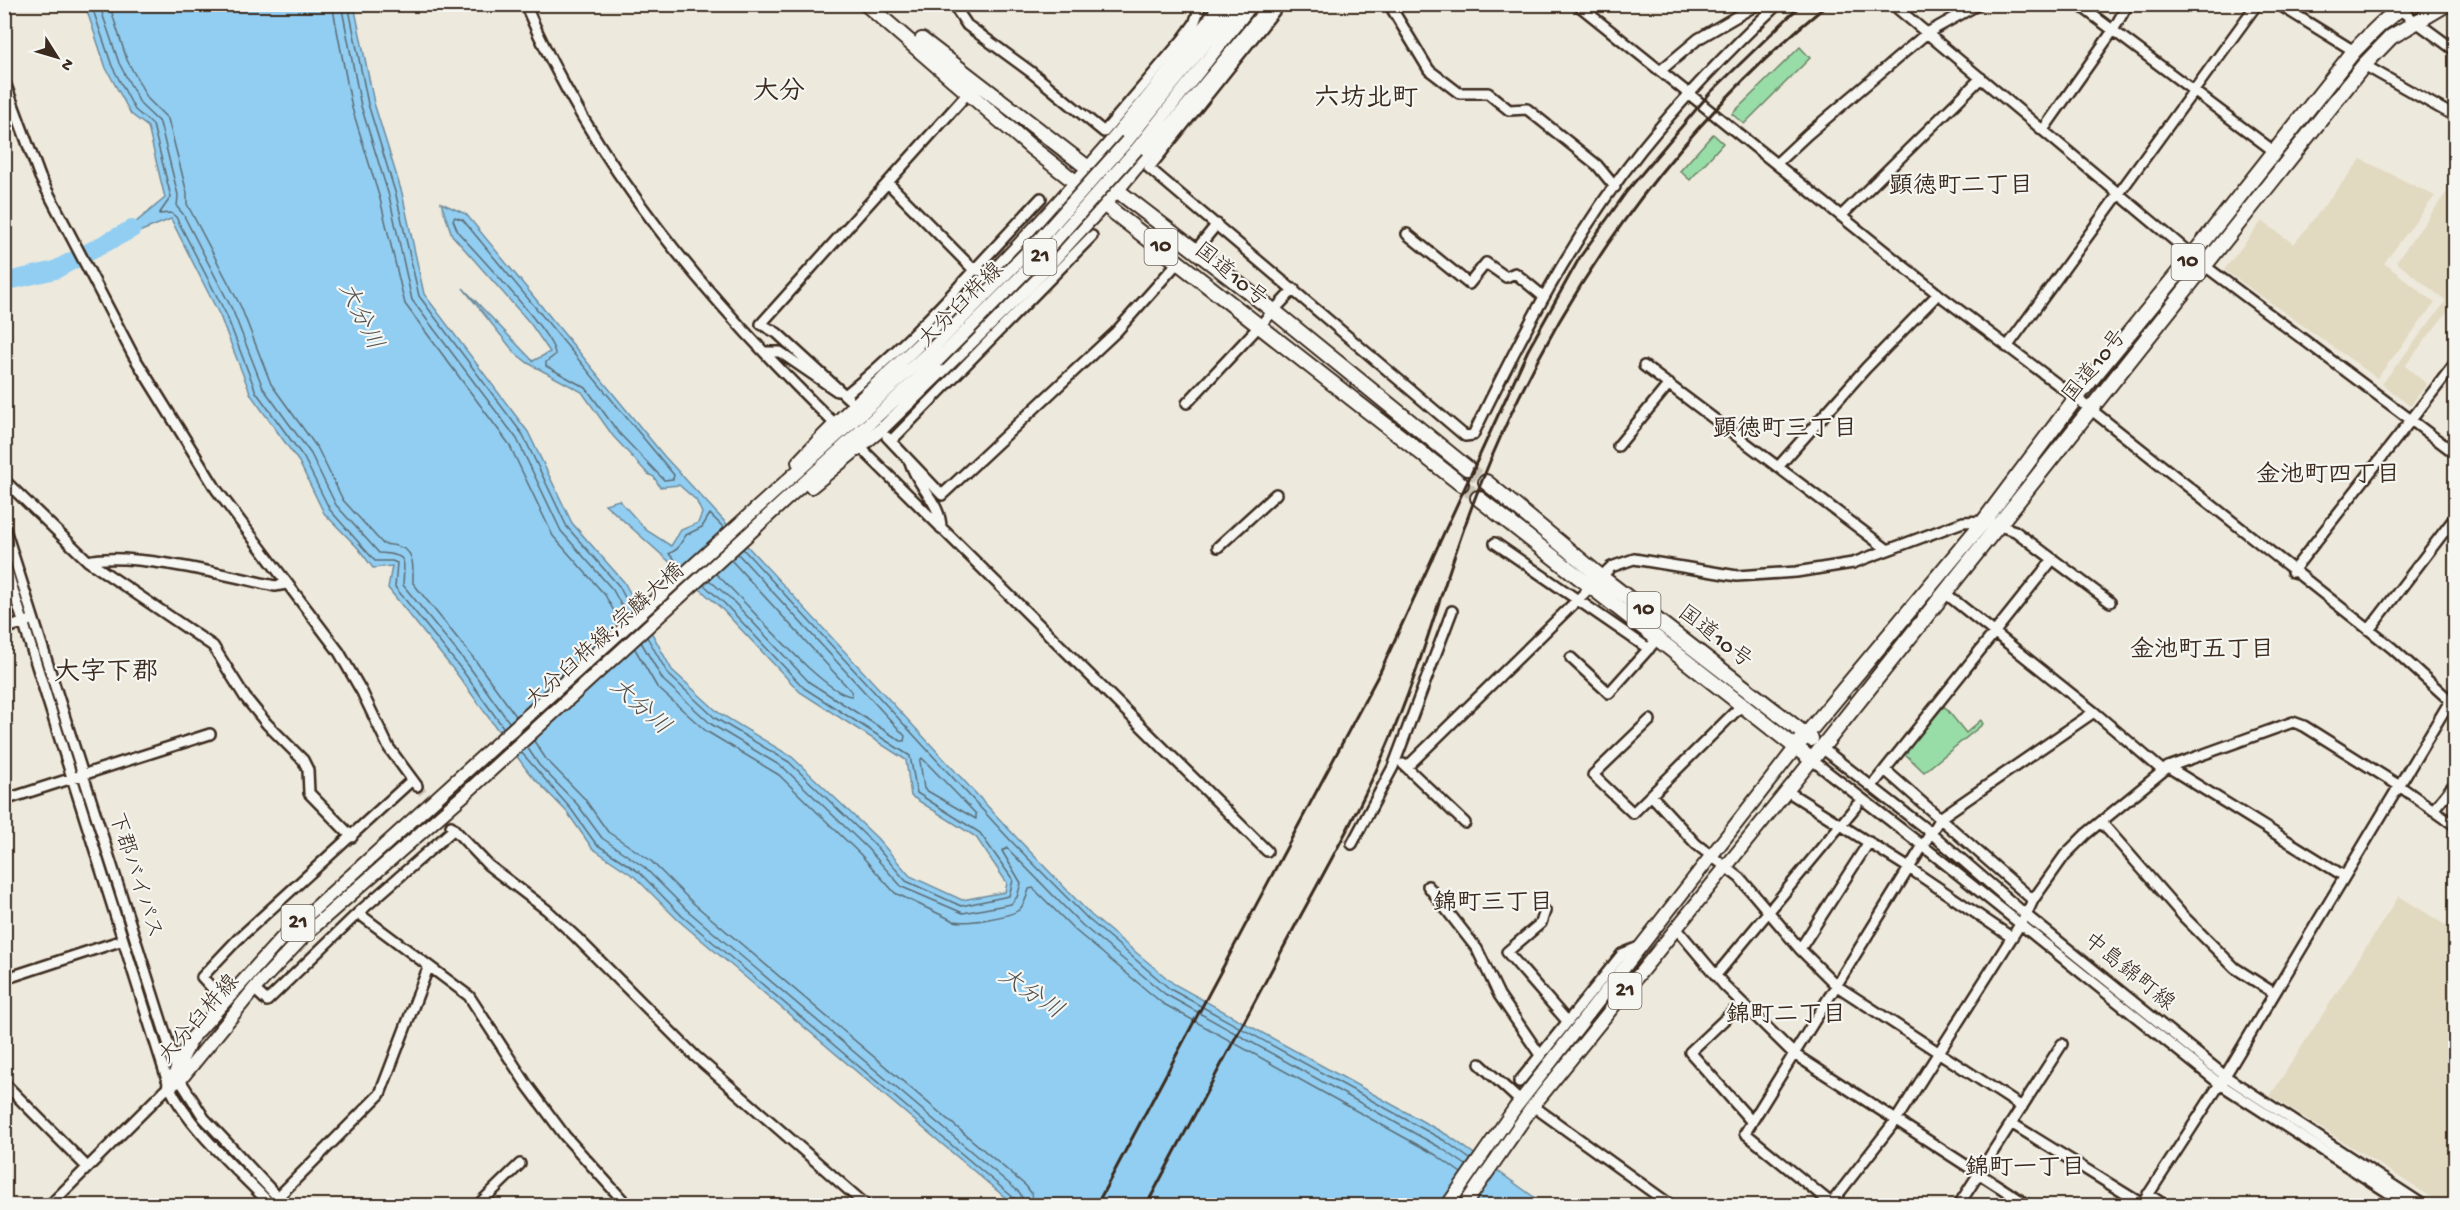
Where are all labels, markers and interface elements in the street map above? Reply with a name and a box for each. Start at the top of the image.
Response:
north arrow [27,27,87,87]
text: N [55,54,77,74]
district label: 大分 [753,77,805,109]
district label: 六坊北町 [1314,84,1418,116]
district label: 顕徳町二丁目 [1889,173,2033,202]
road number: 10 [1144,229,1178,265]
street label: 国道10号 [1188,238,1273,314]
road number: 21 [1024,239,1056,275]
road number: 10 [2172,244,2204,280]
street label: 大分臼杵線 [913,257,1010,354]
water label: 大分川 [330,278,388,356]
street label: 国道10号 [2058,324,2134,409]
district label: 顕徳町三丁目 [1713,416,1857,445]
district label: 金池町四丁目 [2256,461,2400,491]
street label: 大分臼杵線;宗麟大橋 [520,558,691,715]
road number: 10 [1628,592,1660,628]
street label: 国道10号 [1672,600,1757,675]
district label: 金池町五丁目 [2130,636,2274,666]
district label: 大字下郡 [54,657,158,690]
water label: 大分川 [603,673,675,743]
street label: 下郡バイパス [101,809,167,943]
district label: 錦町三丁目 [1433,889,1553,919]
road number: 21 [282,905,314,941]
street label: 中島錦町線 [2077,927,2180,1018]
water label: 大分川 [992,963,1068,1027]
street label: 大分臼杵線 [153,969,246,1070]
road number: 21 [1608,973,1642,1009]
district label: 錦町二丁目 [1726,1001,1846,1031]
district label: 錦町一丁目 [1965,1154,2085,1184]

